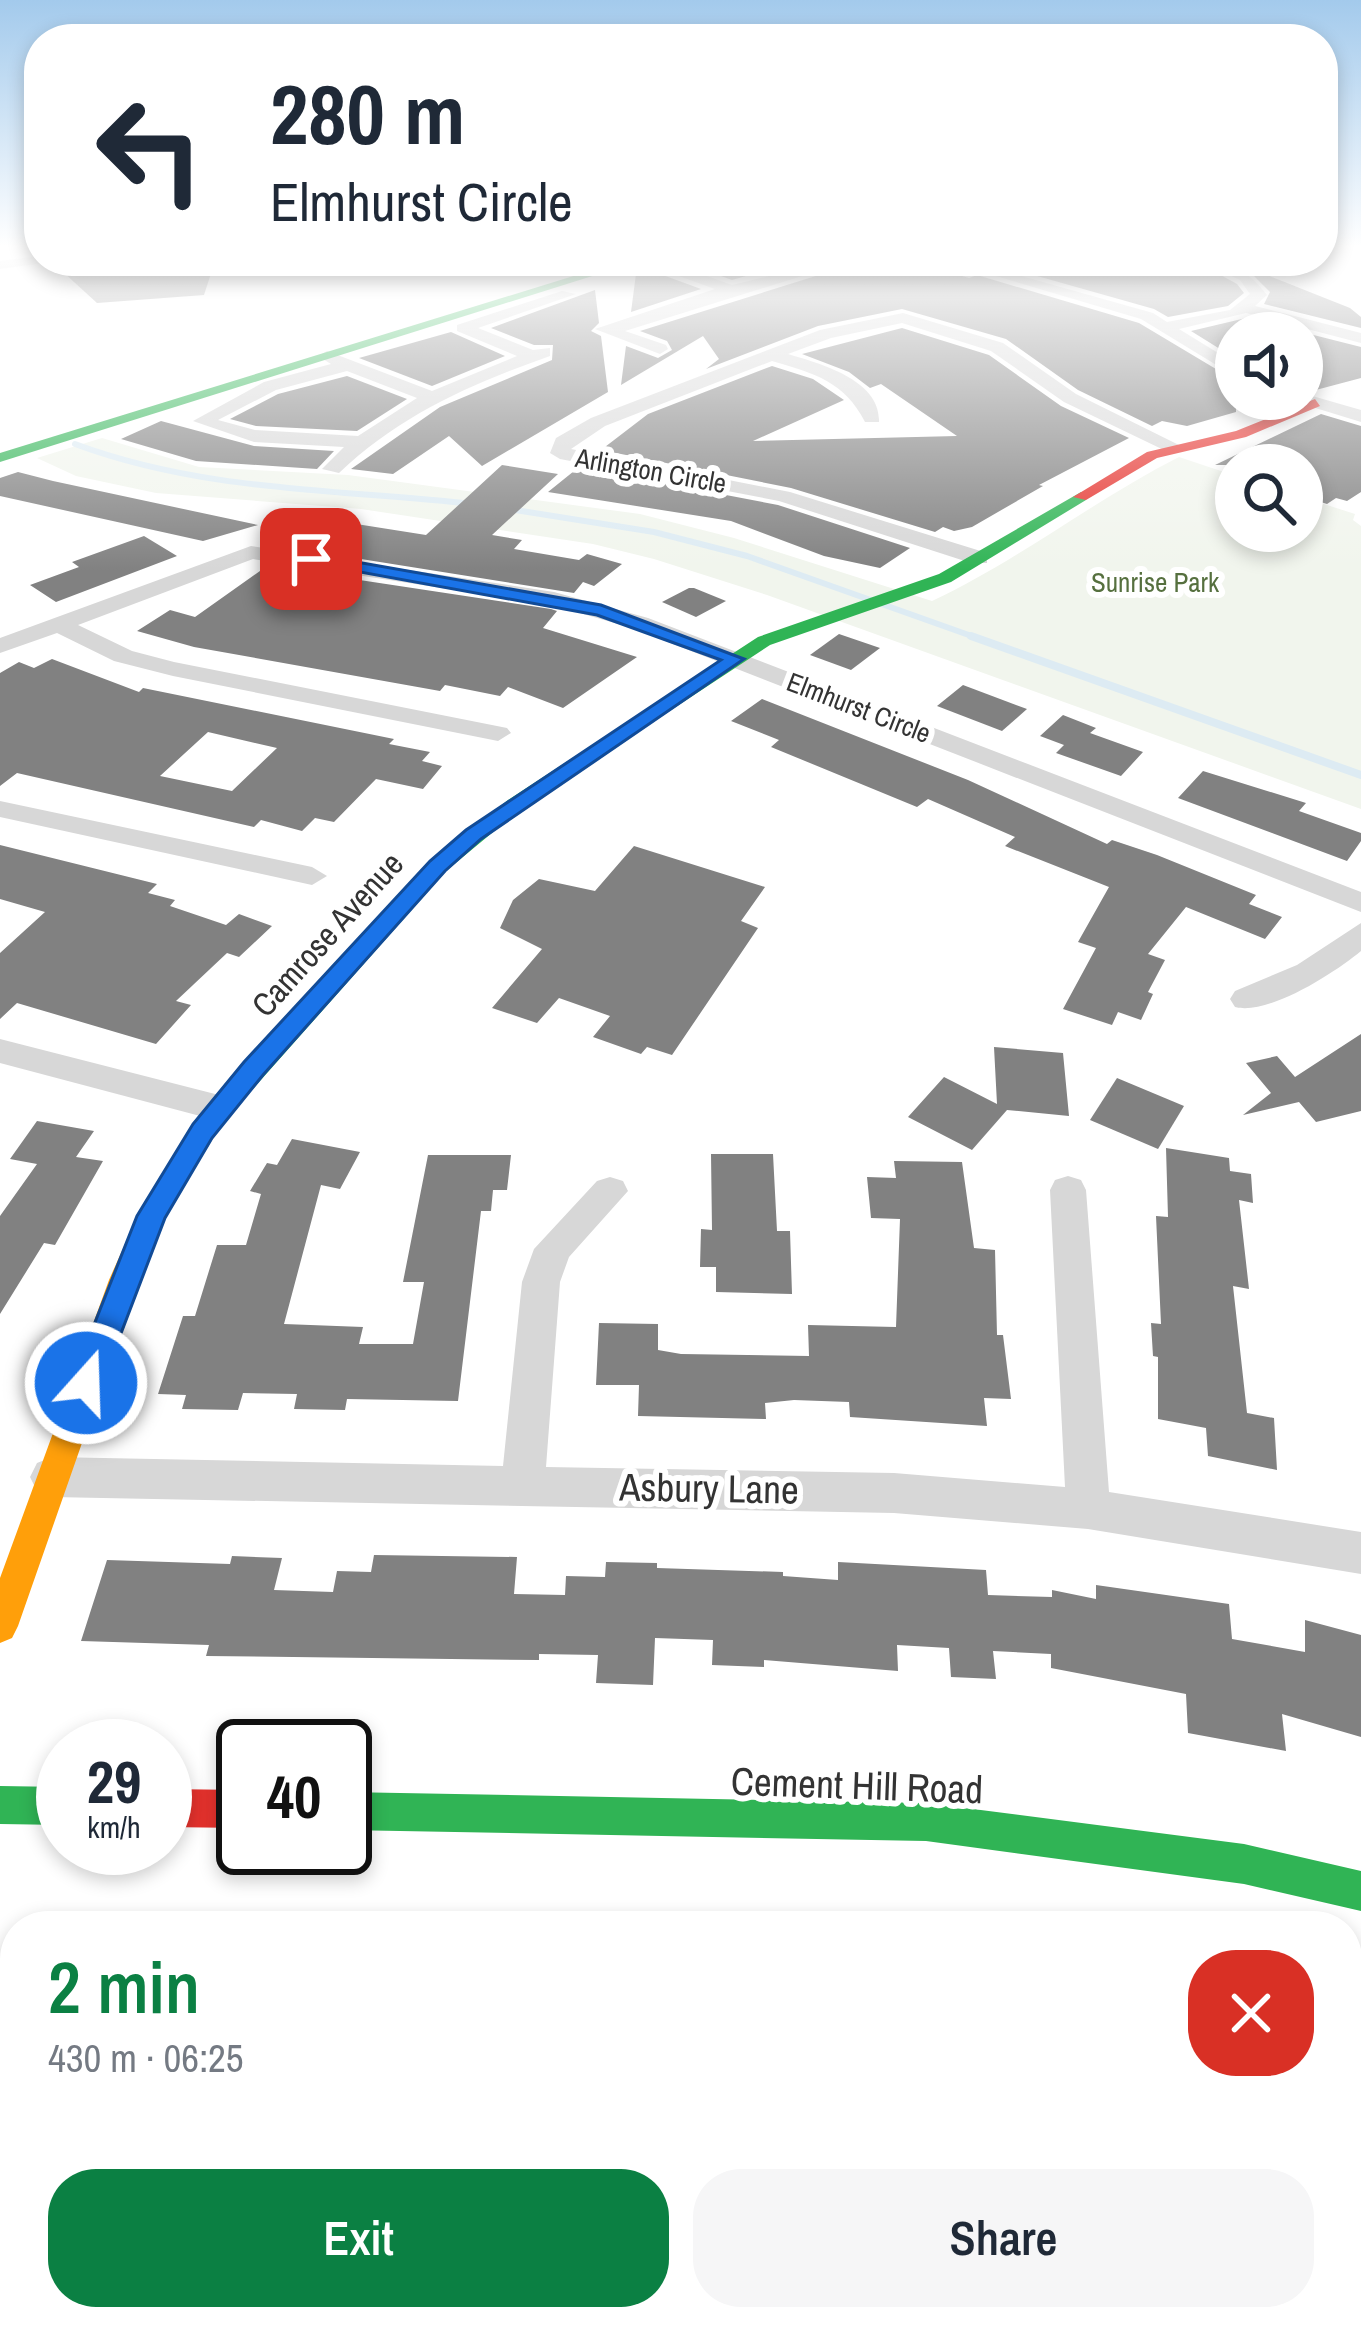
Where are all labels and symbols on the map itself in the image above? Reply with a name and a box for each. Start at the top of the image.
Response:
street label: Arlington Circle [572,439,729,501]
pin [260,508,362,610]
park label: Sunrise Park [1091,564,1220,600]
street label: Elmhurst Circle [782,663,936,751]
street label: Camrose Avenue [241,842,413,1026]
position arrow [23,1320,149,1446]
street label: Asbury Lane [618,1460,799,1516]
speed limit sign: 40 [216,1719,372,1875]
street label: Cement Hill Road [730,1755,984,1815]

